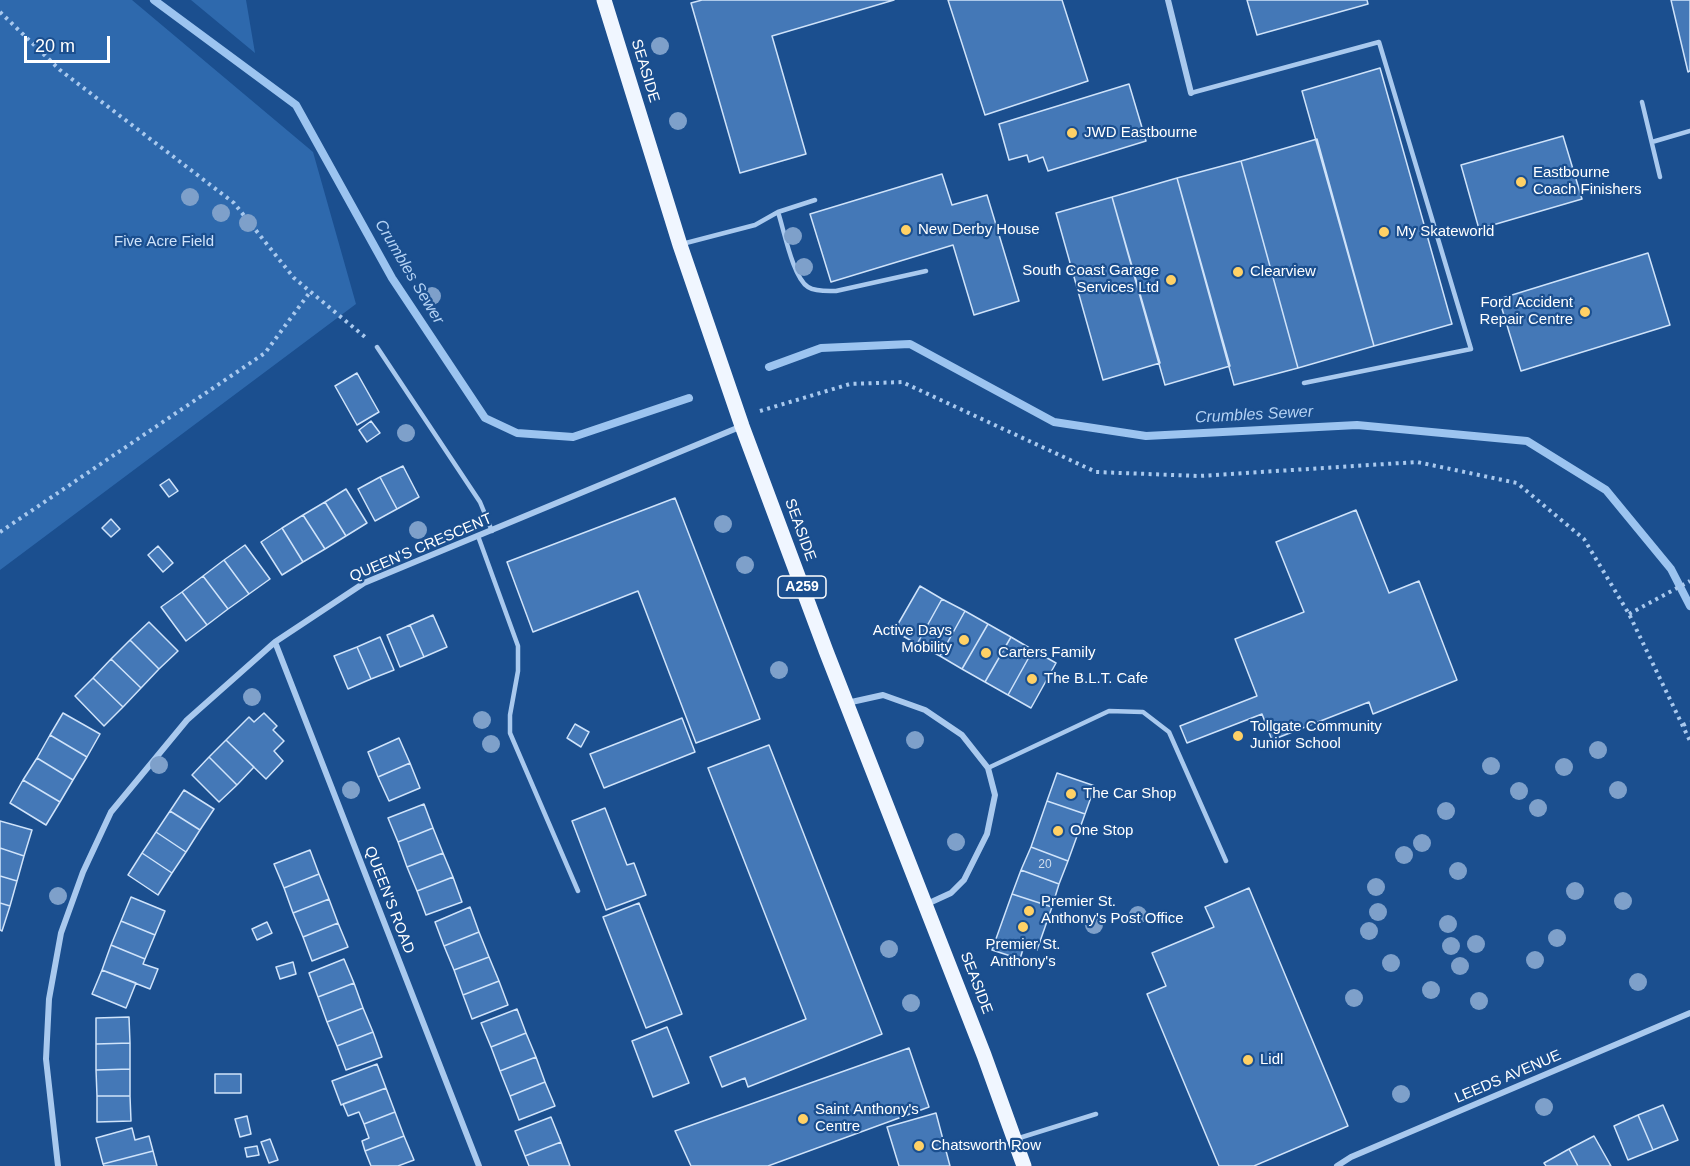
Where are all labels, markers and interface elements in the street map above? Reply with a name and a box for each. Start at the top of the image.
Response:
scale bar [27,24,112,62]
text: 20 m [35,36,75,56]
street label: SEASIDE [627,37,663,105]
place label: JWD Eastbourne [1084,124,1197,142]
marker: JWD Eastbourne [1065,126,1079,140]
place label: Eastbourne Coach Finishers [1533,164,1641,199]
marker: Eastbourne Coach Finishers [1514,175,1528,189]
water label: Crumbles Sewer [370,216,448,328]
place label: New Derby House [918,221,1040,239]
marker: New Derby House [899,223,913,237]
place label: My Skateworld [1396,223,1494,241]
marker: My Skateworld [1377,225,1391,239]
park label: Five Acre Field [114,233,214,251]
place label: South Coast Garage Services Ltd [1022,262,1159,297]
place label: Clearview [1250,263,1316,281]
marker: Clearview [1231,265,1245,279]
marker: South Coast Garage Services Ltd [1164,273,1178,287]
place label: Ford Accident Repair Centre [1480,294,1573,329]
marker: Ford Accident Repair Centre [1578,305,1592,319]
water label: Crumbles Sewer [1194,402,1314,428]
street label: SEASIDE [780,496,820,564]
street label: QUEEN'S CRESCENT [347,510,495,586]
road number: A259 [778,576,826,598]
place label: Active Days Mobility [873,622,952,657]
marker: Active Days Mobility [957,633,971,647]
place label: Carters Family [998,644,1096,662]
marker: Carters Family [979,646,993,660]
place label: The B.L.T. Cafe [1044,670,1148,688]
marker: The B.L.T. Cafe [1025,672,1039,686]
place label: Tollgate Community Junior School [1250,718,1382,753]
marker: Tollgate Community Junior School [1231,729,1245,743]
place label: The Car Shop [1083,785,1176,803]
marker: The Car Shop [1064,787,1078,801]
place label: One Stop [1070,822,1133,840]
marker: One Stop [1051,824,1065,838]
street label: QUEEN'S ROAD [360,844,418,956]
house number: 20 [1038,858,1052,872]
place label: Premier St. Anthony's Post Office [1041,893,1184,928]
marker: Premier St. Anthony's Post Office [1022,904,1036,918]
marker: Premier St. Anthony's [1016,920,1030,934]
place label: Premier St. Anthony's [985,936,1061,971]
street label: SEASIDE [956,949,996,1017]
street label: LEEDS AVENUE [1452,1046,1564,1108]
place label: Lidl [1260,1051,1283,1069]
marker: Lidl [1241,1053,1255,1067]
place label: Saint Anthony's Centre [815,1101,919,1136]
marker: Saint Anthony's Centre [796,1112,810,1126]
place label: Chatsworth Row [931,1137,1041,1155]
marker: Chatsworth Row [912,1139,926,1153]

